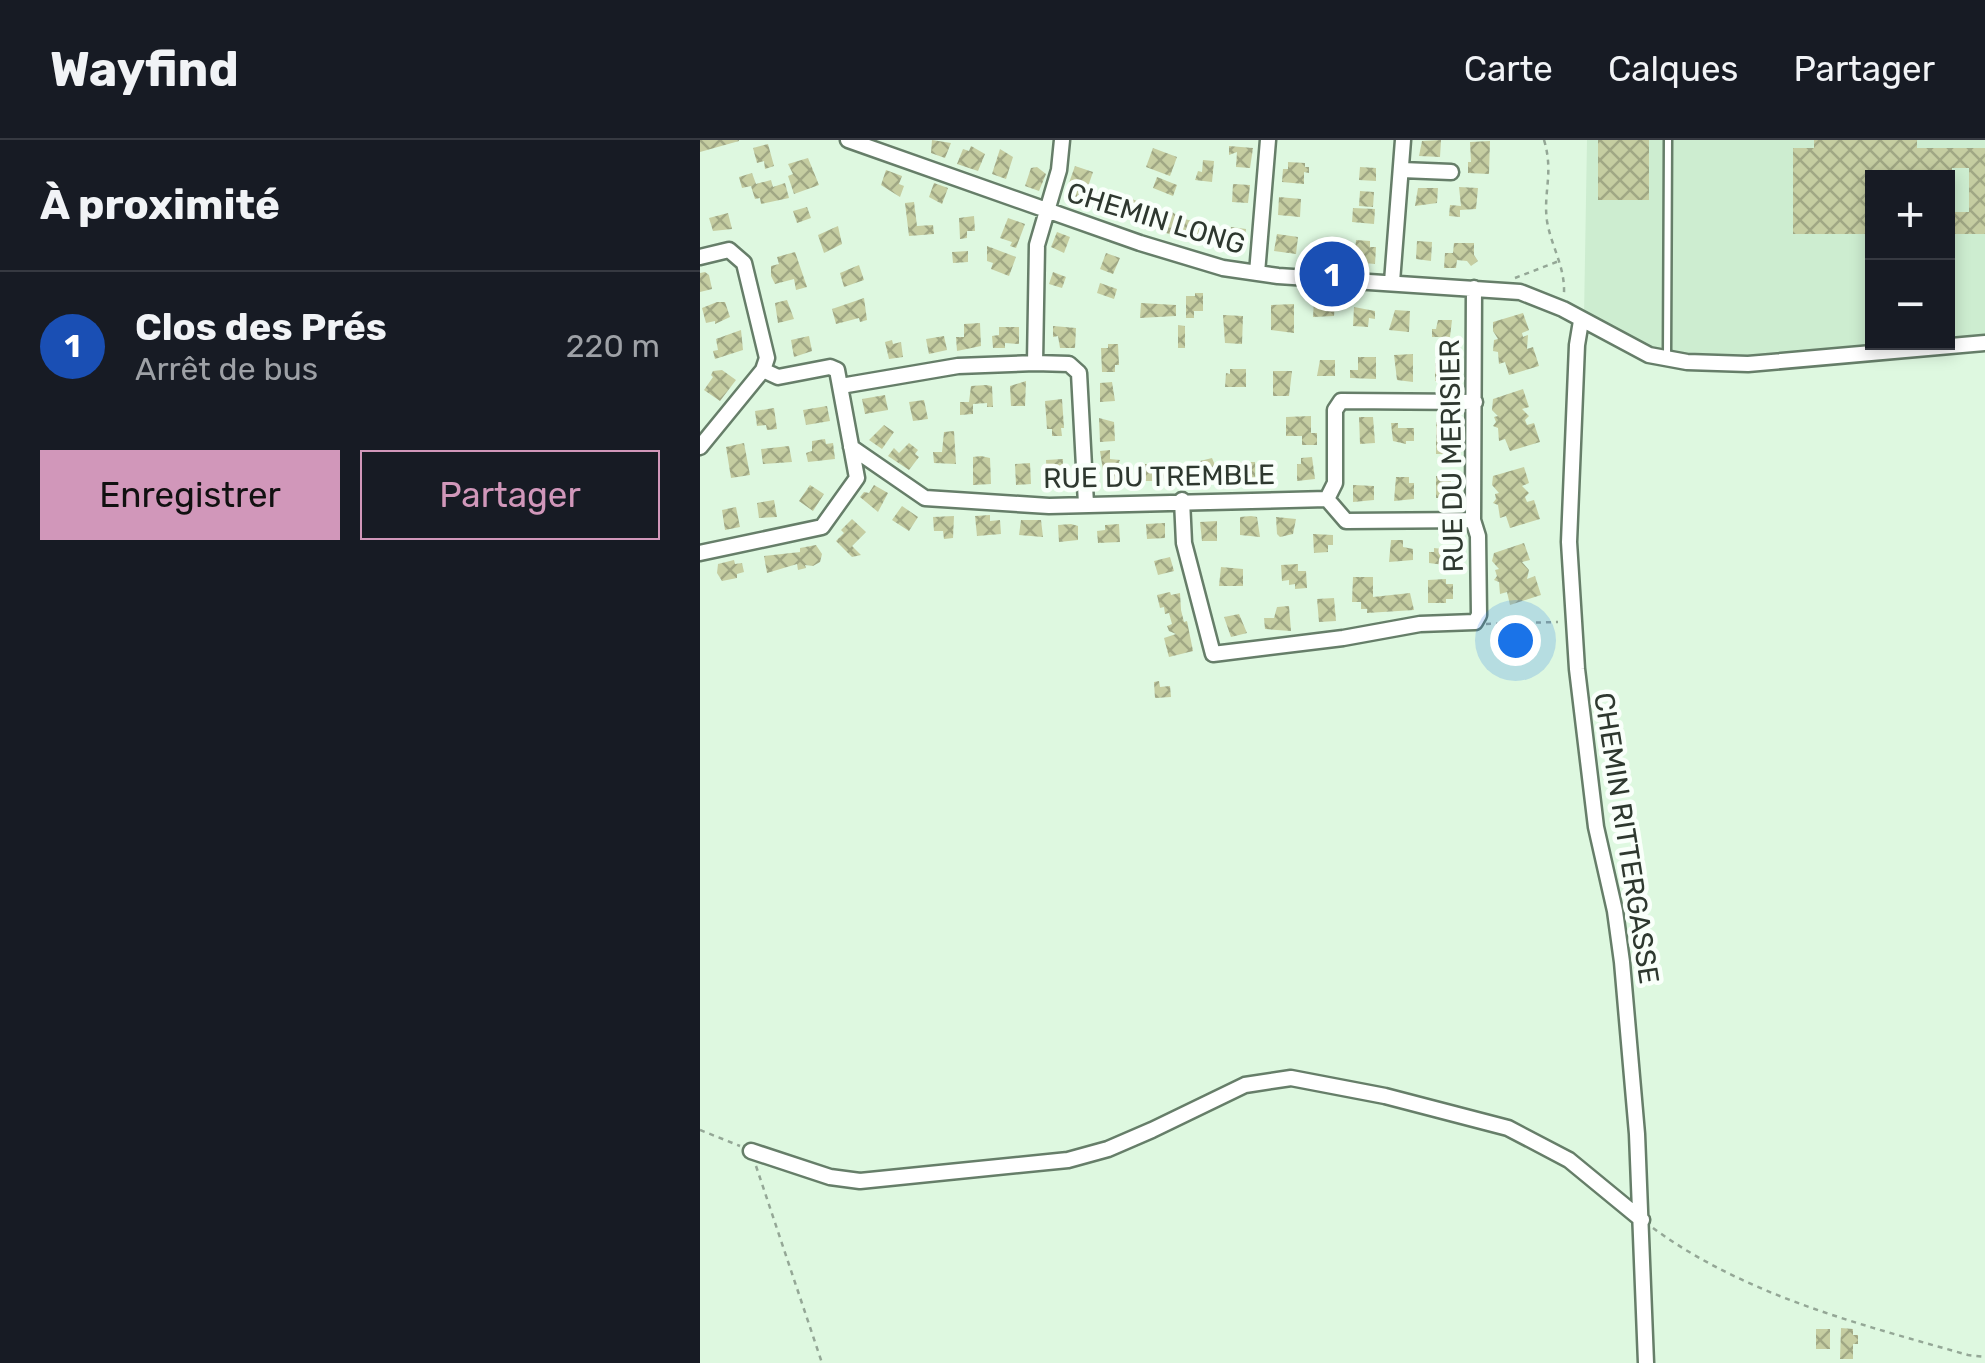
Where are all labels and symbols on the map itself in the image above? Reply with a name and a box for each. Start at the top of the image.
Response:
street label: CHEMIN LONG [1063,176,1249,261]
pin: 1 [1300,236,1364,312]
street label: RUE DU MERISIER [1433,339,1470,573]
street label: RUE DU TREMBLE [1043,458,1275,495]
your location [1490,615,1541,666]
street label: CHEMIN RITTERGASSE [1587,690,1666,986]

